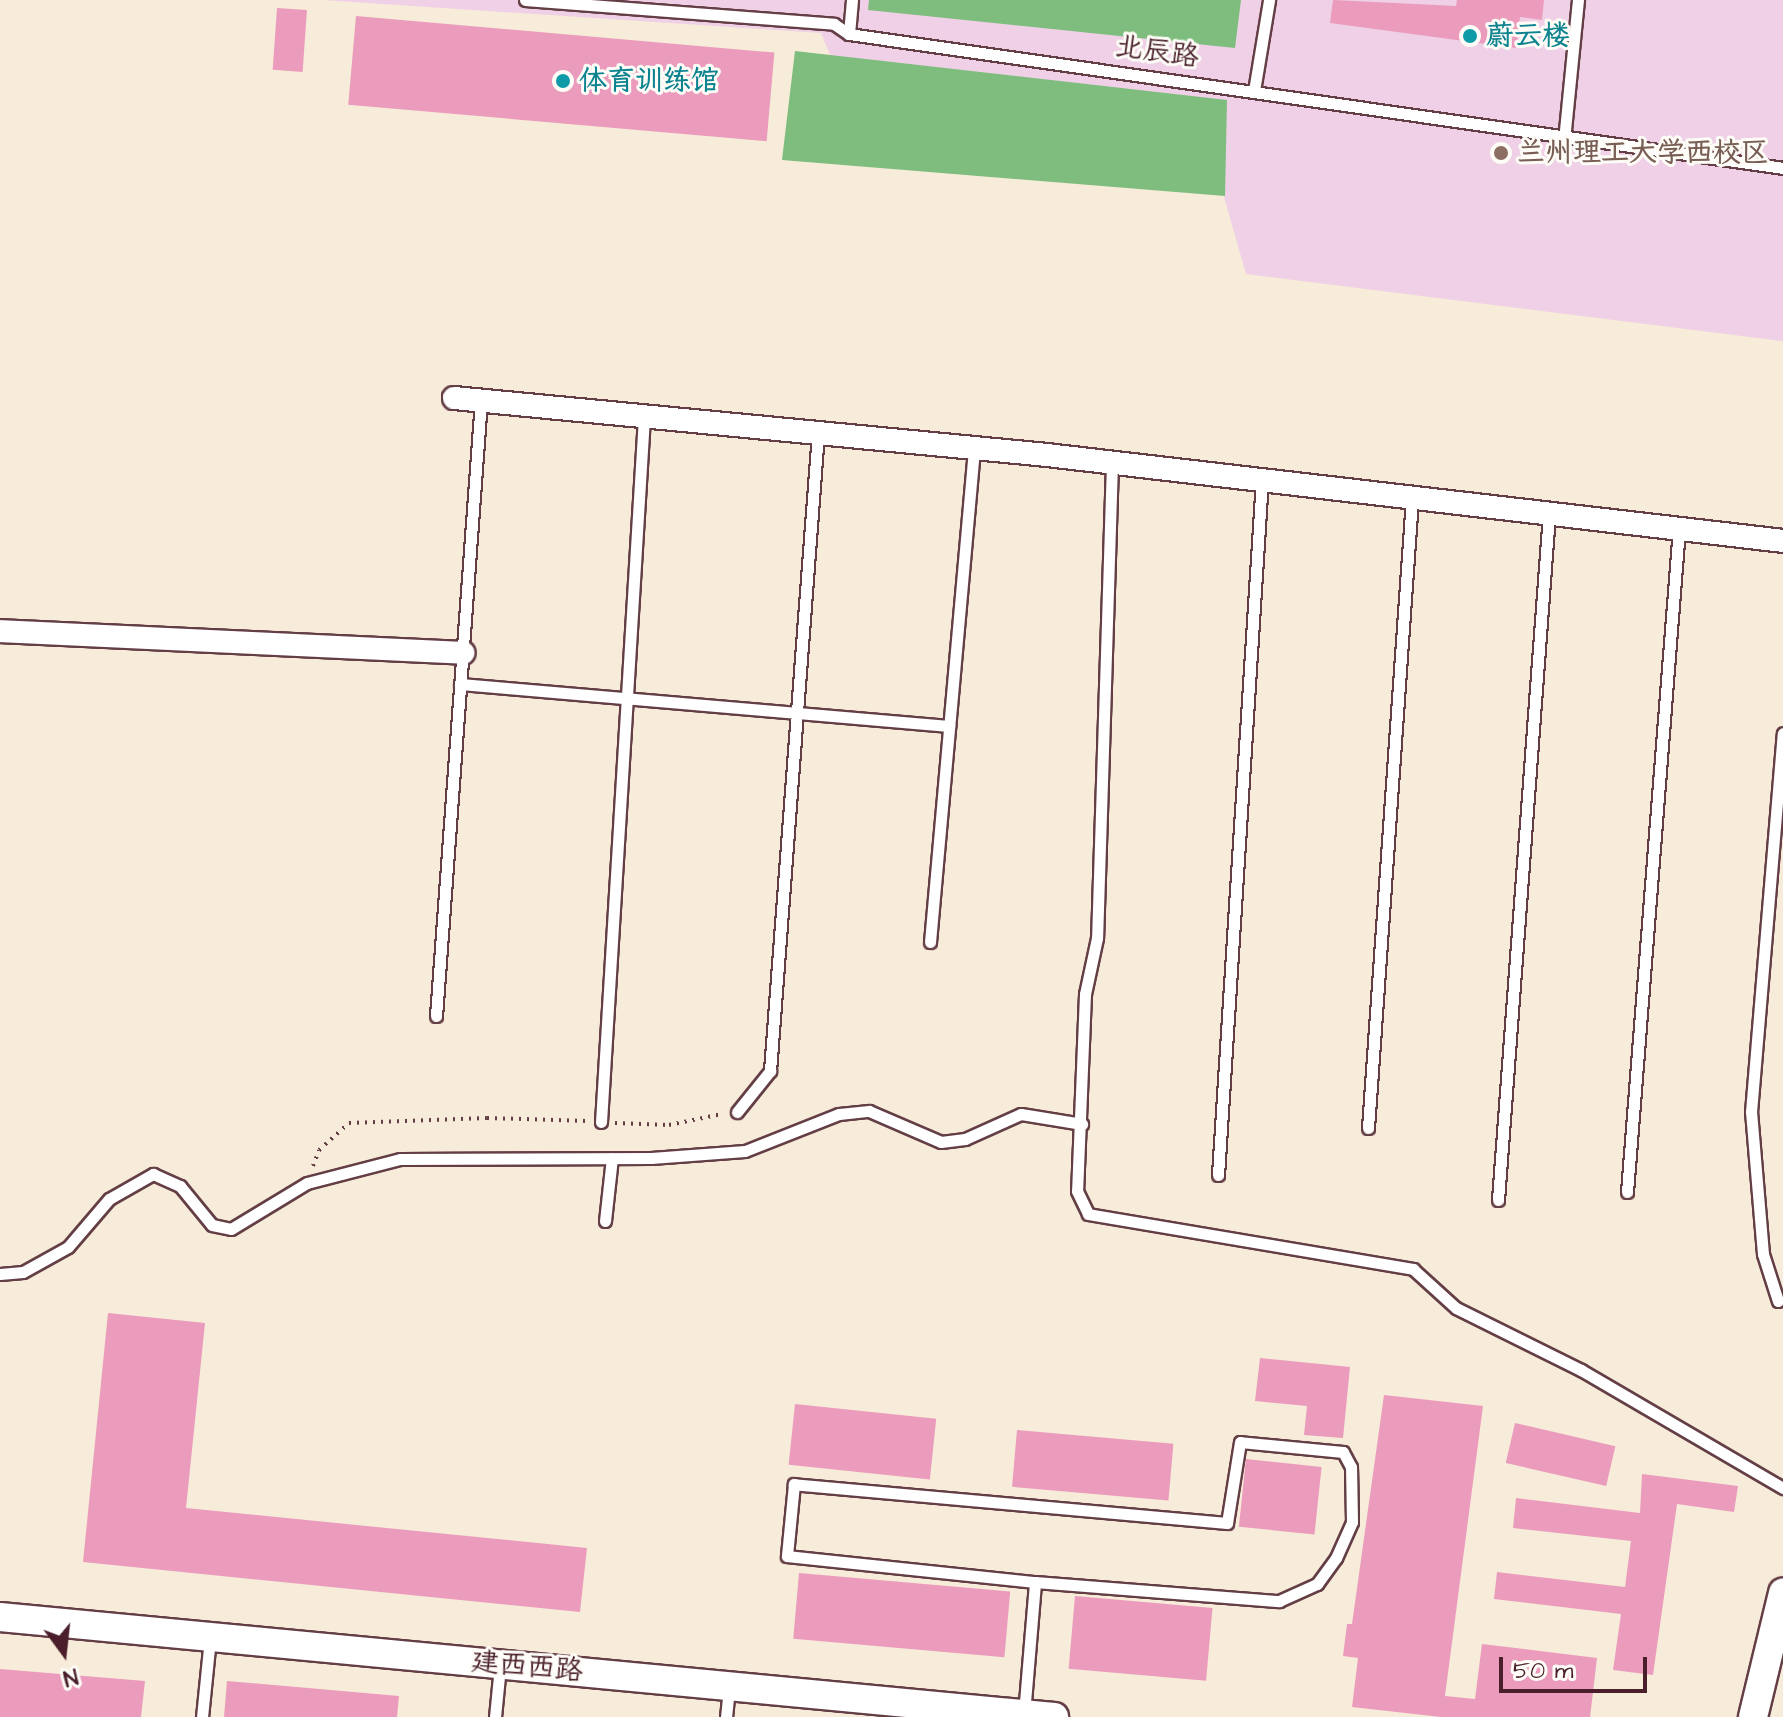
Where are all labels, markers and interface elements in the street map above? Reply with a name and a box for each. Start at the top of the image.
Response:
place label: 蔚云楼 [1486,19,1570,53]
marker: 蔚云楼 [1461,27,1479,45]
street label: 北辰路 [1113,30,1201,74]
place label: 体育训练馆 [579,64,719,98]
marker: 体育训练馆 [554,72,572,90]
place label: 兰州理工大学西校区 [1517,136,1769,170]
marker: 兰州理工大学西校区 [1492,144,1510,162]
north arrow [24,1613,104,1693]
scale bar [1503,1641,1651,1691]
street label: 建西西路 [470,1645,584,1689]
text: 50 m [1513,1654,1573,1688]
text: N [60,1660,81,1693]

